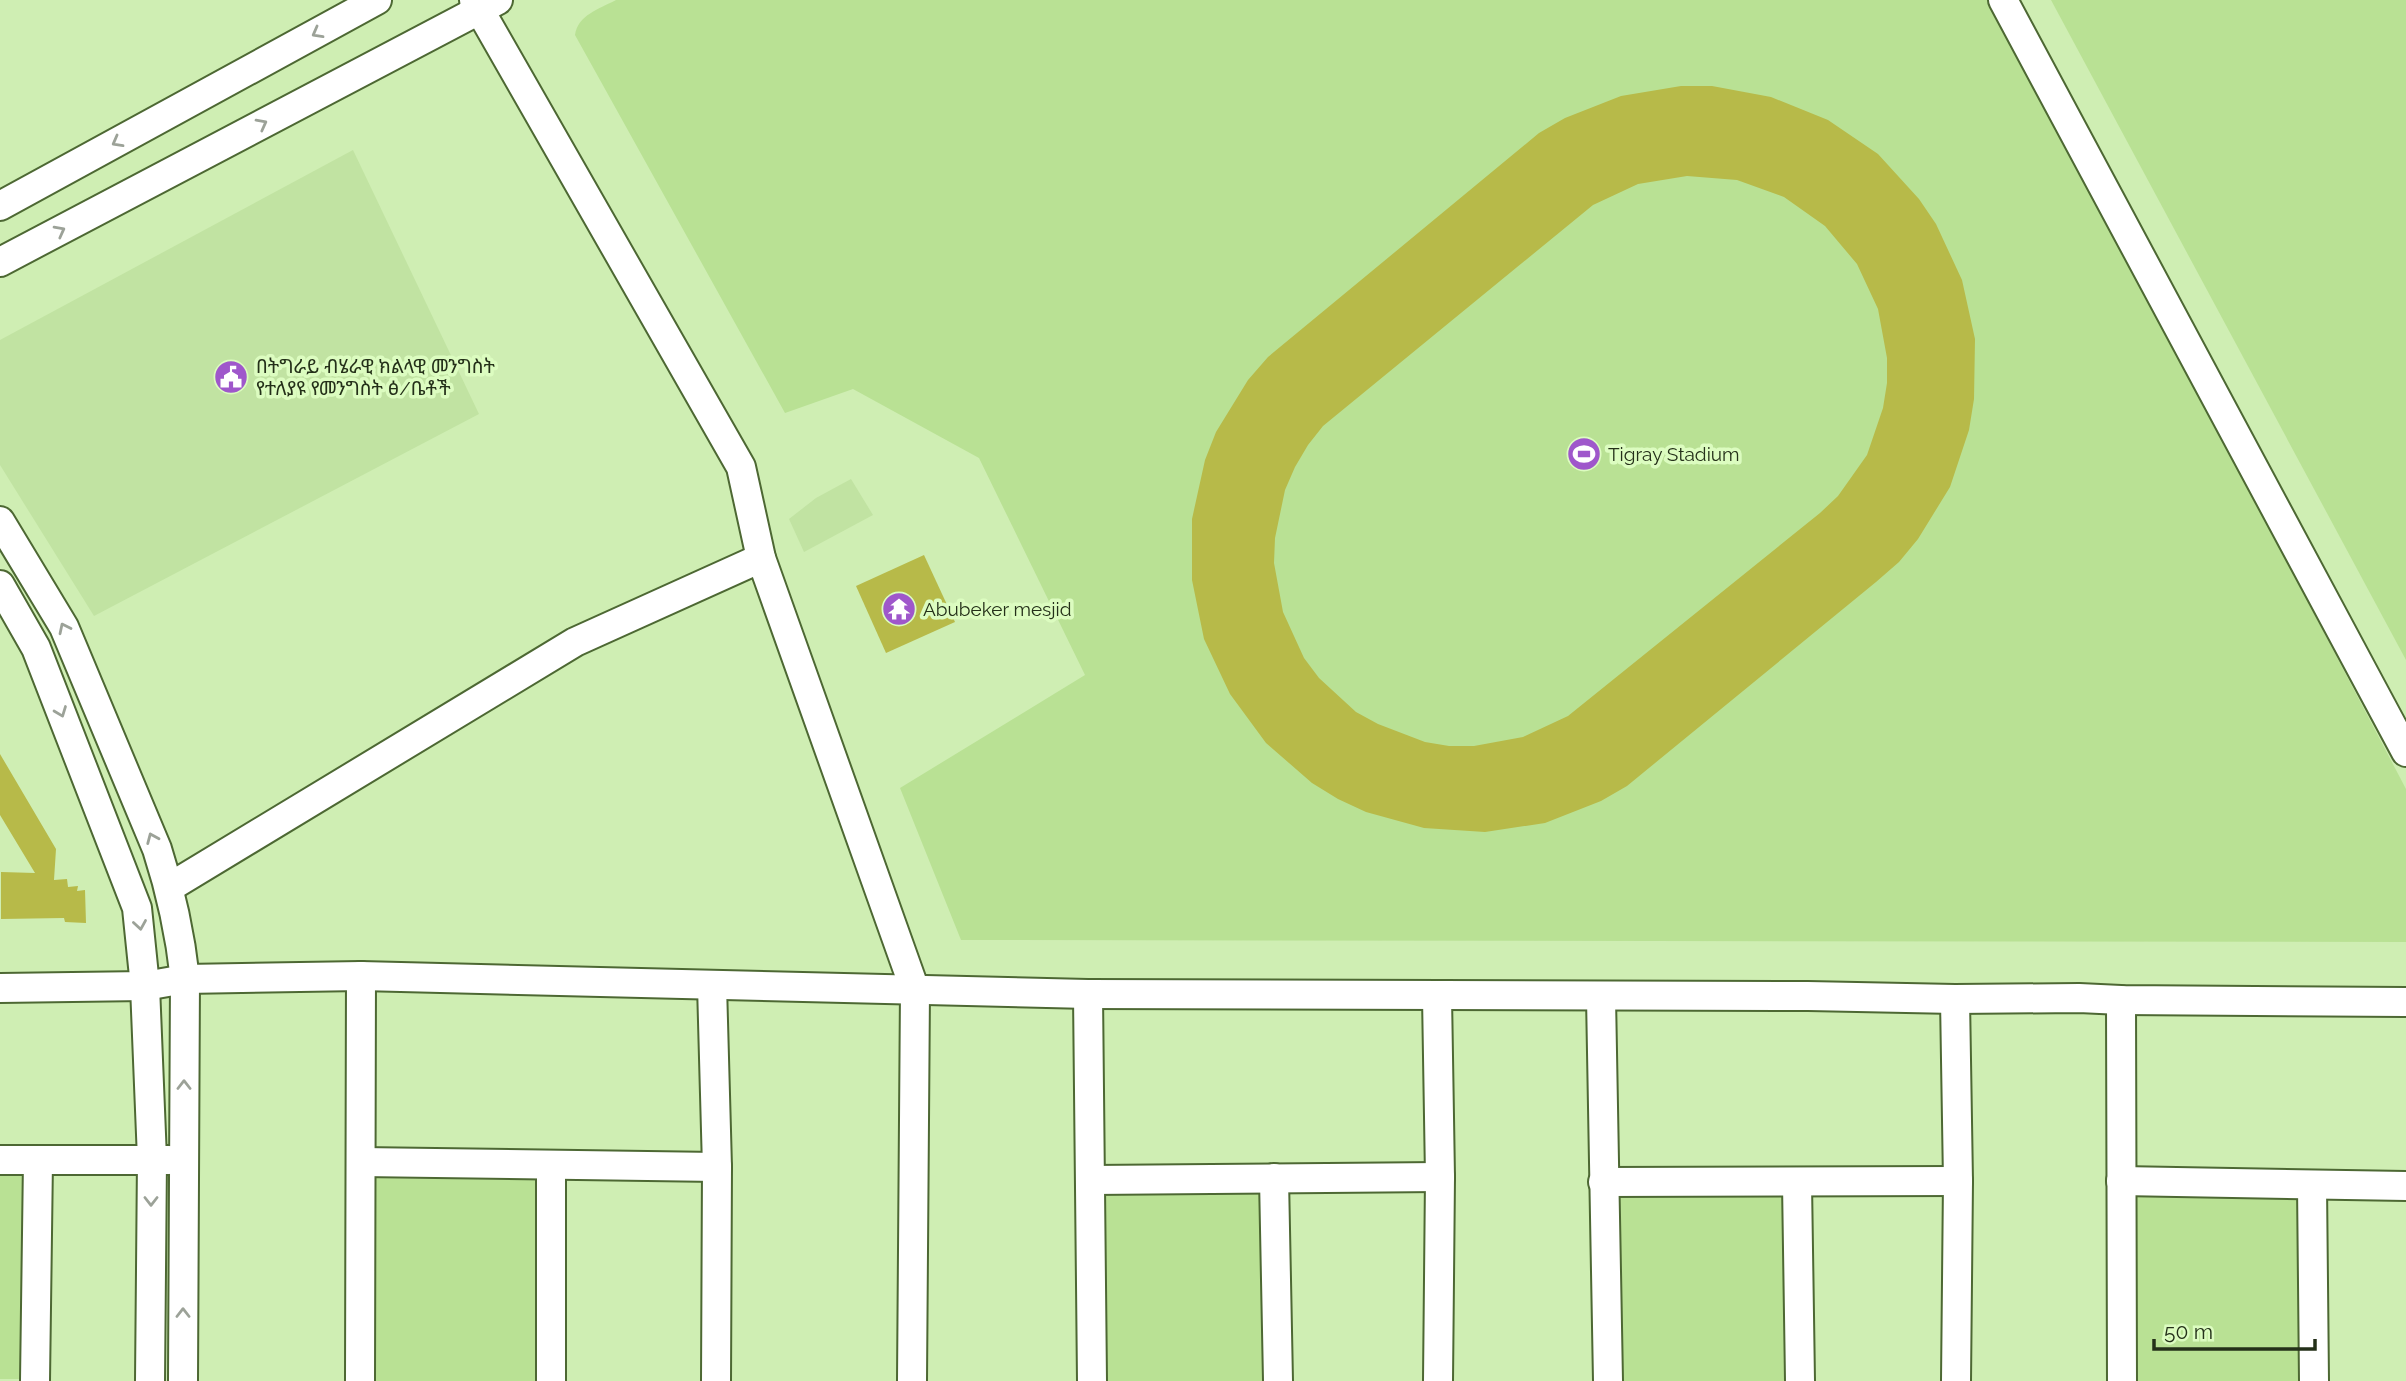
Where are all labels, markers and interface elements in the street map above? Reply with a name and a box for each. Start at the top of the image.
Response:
one-way arrow [312,25,324,38]
one-way arrow [254,119,267,133]
one-way arrow [112,134,125,147]
one-way arrow [53,225,66,239]
place label: በትግራይ ብሄራዊ ክልላዊ መንግስት የተለያዩ የመንግስት ፅ/ቤቶች [256,355,496,399]
public building icon: በትግራይ ብሄራዊ ክልላዊ መንግስት የተለያዩ የመንግስት ፅ/ቤቶች [212,358,250,396]
sports icon: Tigray Stadium [1565,435,1603,473]
place label: Tigray Stadium [1608,443,1740,465]
temple icon: Abubeker mesjid [880,590,918,628]
place label: Abubeker mesjid [923,598,1072,620]
one-way arrow [58,623,72,635]
one-way arrow [53,705,67,717]
one-way arrow [146,832,160,845]
one-way arrow [132,919,147,931]
one-way arrow [176,1080,192,1090]
one-way arrow [143,1196,159,1207]
one-way arrow [175,1307,191,1318]
scale bar [2154,1308,2315,1352]
text: 50 m [2164,1319,2213,1344]

